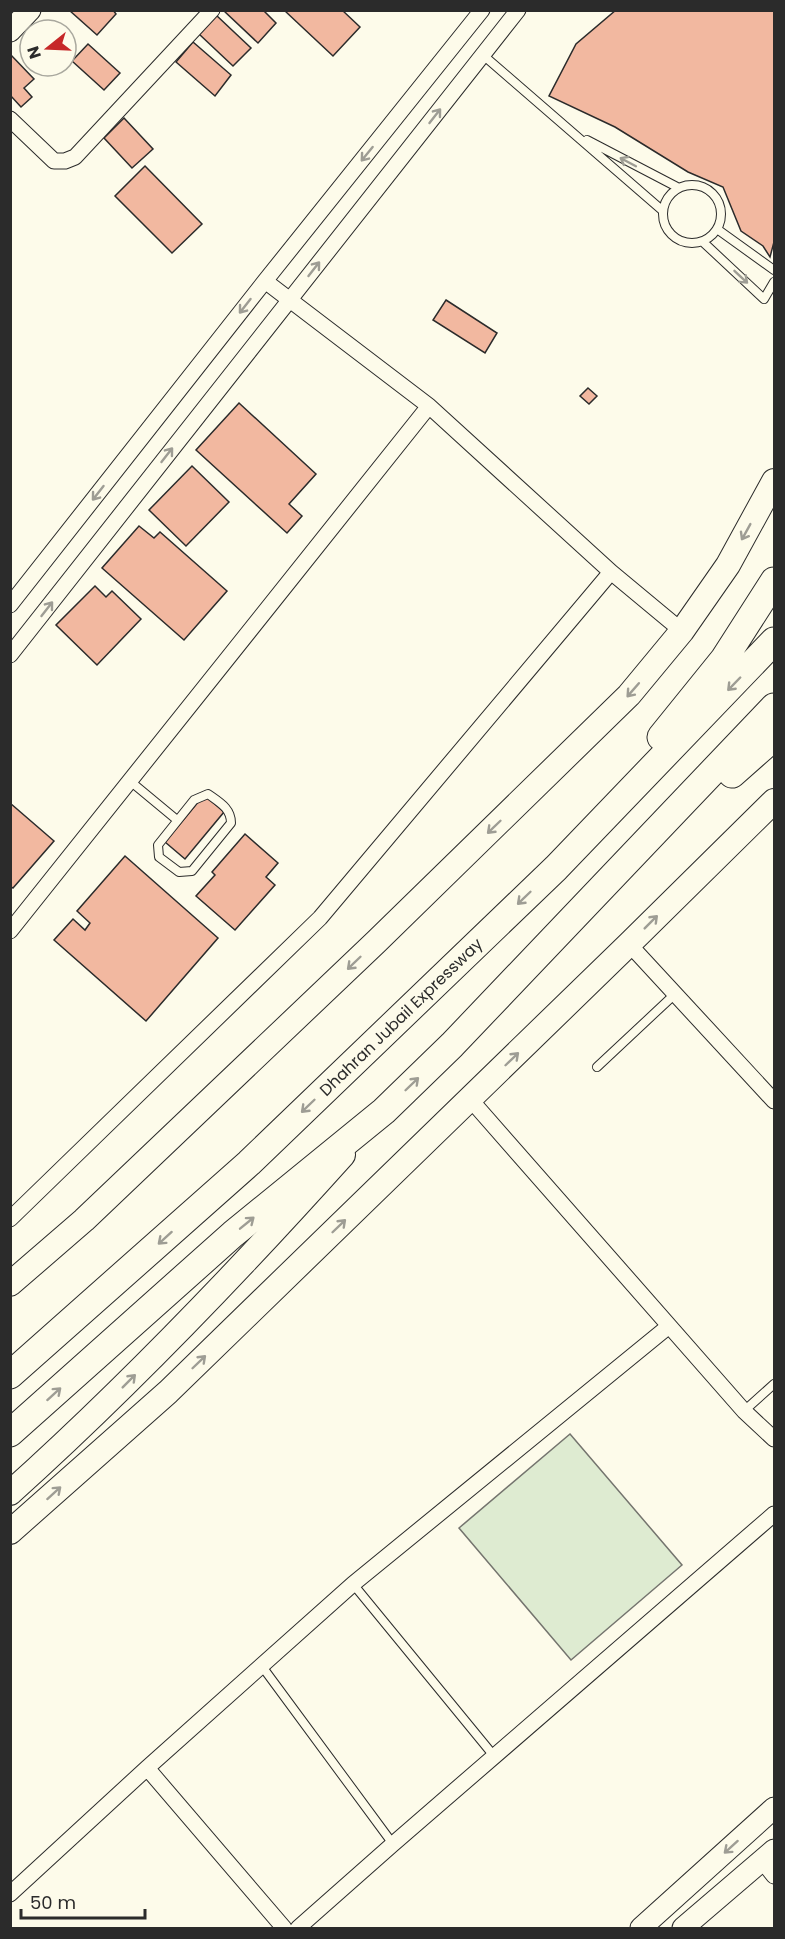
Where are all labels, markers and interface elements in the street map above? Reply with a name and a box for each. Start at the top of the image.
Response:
north arrow [18,18,78,78]
text: N [21,43,47,62]
one-way arrow [428,108,441,124]
one-way arrow [360,146,373,162]
one-way arrow [619,155,637,167]
one-way arrow [307,261,320,277]
one-way arrow [733,270,748,285]
one-way arrow [238,298,251,314]
one-way arrow [161,448,174,464]
one-way arrow [92,484,105,500]
one-way arrow [740,523,752,540]
one-way arrow [40,601,53,617]
one-way arrow [727,676,741,691]
one-way arrow [626,682,640,697]
one-way arrow [487,820,502,834]
one-way arrow [517,891,532,905]
one-way arrow [644,915,658,930]
street label: Dhahran Jubail Expressway [314,933,488,1101]
one-way arrow [347,956,362,970]
one-way arrow [504,1051,519,1066]
one-way arrow [404,1076,419,1091]
one-way arrow [301,1099,316,1113]
one-way arrow [238,1216,254,1229]
one-way arrow [331,1219,346,1233]
one-way arrow [157,1231,172,1245]
one-way arrow [191,1355,206,1369]
one-way arrow [122,1374,137,1388]
one-way arrow [46,1387,61,1401]
one-way arrow [46,1486,61,1500]
one-way arrow [724,1840,739,1854]
scale bar [21,1882,146,1920]
text: 50 m [30,1890,76,1915]

